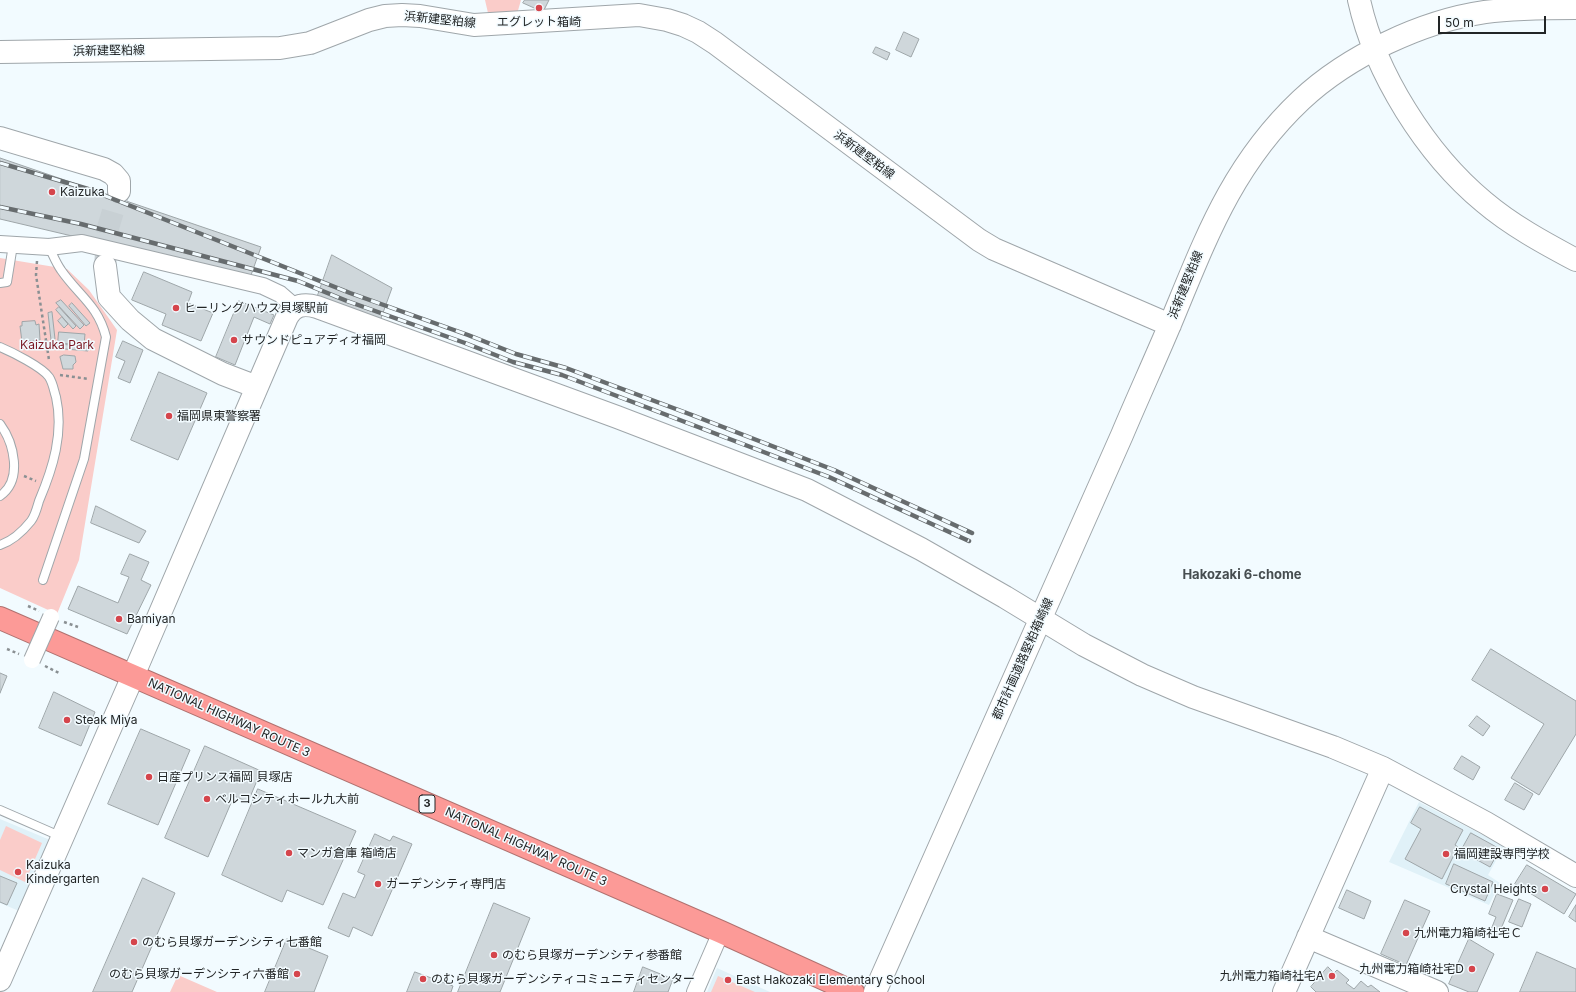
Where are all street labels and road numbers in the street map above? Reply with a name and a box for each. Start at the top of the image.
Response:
street label: 浜新建堅粕線 [403,9,477,31]
street label: 浜新建堅粕線 [73,43,145,59]
street label: 浜新建堅粕線 [831,128,897,182]
street label: 浜新建堅粕線 [1166,249,1206,321]
street label: 都市計画道路堅粕箱崎線 [990,596,1056,722]
street label: NATIONAL HIGHWAY ROUTE 3 [146,676,312,760]
road number: 3 [419,795,435,813]
street label: NATIONAL HIGHWAY ROUTE 3 [443,805,609,889]

